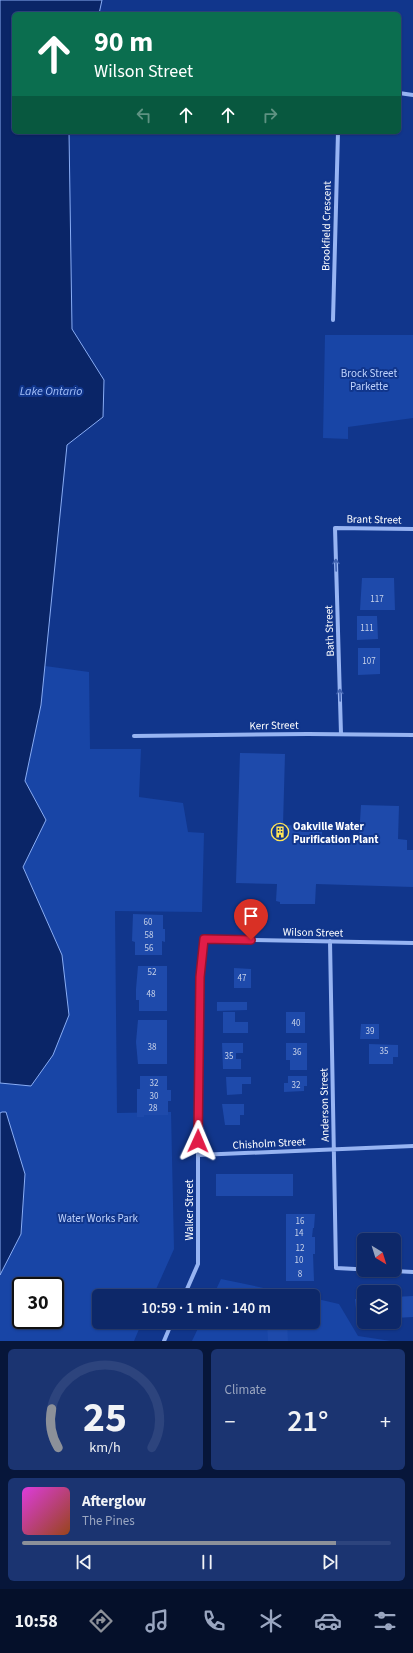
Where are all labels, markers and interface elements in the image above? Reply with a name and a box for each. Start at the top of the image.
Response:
text: 90 m [94,22,153,62]
icon: ahead [28,28,80,80]
text: Wilson Street [94,59,193,84]
icon: left [133,104,155,126]
icon: ahead [175,104,197,126]
icon: ahead [217,104,239,126]
icon: right [259,104,281,126]
street label: Brookfield Crescent [318,181,335,271]
park label: Brock Street Parkette [341,366,397,394]
water label: Lake Ontario [20,383,82,400]
street label: Brant Street [346,512,402,527]
one-way arrow [332,559,340,572]
house number: 117 [370,593,384,606]
street label: Bath Street [321,605,338,657]
house number: 111 [360,622,374,635]
house number: 107 [362,655,376,668]
one-way arrow [336,689,344,702]
street label: Kerr Street [249,718,299,733]
place label: Oakville Water Purification Plant [293,819,379,847]
building icon: Oakville Water Purification Plant [270,822,290,842]
pin [234,899,268,940]
icon: arrive [240,905,262,927]
house number: 60 [144,916,153,929]
street label: Wilson Street [283,924,344,941]
house number: 58 [145,929,154,942]
house number: 56 [145,942,154,955]
house number: 52 [148,966,157,979]
house number: 47 [238,972,247,985]
house number: 48 [147,988,156,1001]
house number: 40 [292,1017,301,1030]
house number: 39 [366,1025,375,1038]
house number: 38 [148,1041,157,1054]
house number: 35 [380,1045,389,1058]
house number: 36 [293,1046,302,1059]
house number: 35 [225,1050,234,1063]
street label: Anderson Street [316,1068,333,1142]
house number: 32 [150,1077,159,1090]
house number: 32 [292,1079,301,1092]
house number: 30 [150,1090,159,1103]
house number: 28 [149,1102,158,1115]
position arrow [177,1120,219,1162]
street label: Chisholm Street [232,1134,306,1153]
street label: Walker Street [182,1179,197,1241]
park label: Water Works Park [58,1211,139,1226]
house number: 16 [296,1215,305,1228]
house number: 14 [295,1227,304,1240]
north arrow [357,1233,401,1277]
map controls [357,1233,401,1329]
house number: 12 [296,1242,305,1255]
house number: 10 [295,1254,304,1267]
house number: 8 [298,1268,303,1281]
speed limit sign: 30 [12,1277,64,1329]
button: layers [357,1285,401,1329]
text: 10:59 · 1 min · 140 m [141,1298,271,1319]
text: Climate [225,1381,266,1399]
text: 25 [83,1387,127,1447]
text: 21° [287,1400,328,1443]
text: − [225,1406,235,1438]
text: + [380,1406,391,1438]
text: km/h [89,1436,121,1457]
text: Afterglow [82,1491,146,1512]
text: The Pines [82,1512,135,1530]
icon: previous [73,1551,95,1573]
icon: pause [196,1551,218,1573]
icon: next [319,1551,341,1573]
icon: directions [87,1607,115,1635]
icon: music [143,1607,171,1635]
icon: phone [200,1607,228,1635]
icon: climate [257,1607,285,1635]
icon: car [314,1607,342,1635]
icon: filters [371,1607,399,1635]
text: 10:58 [14,1609,58,1634]

